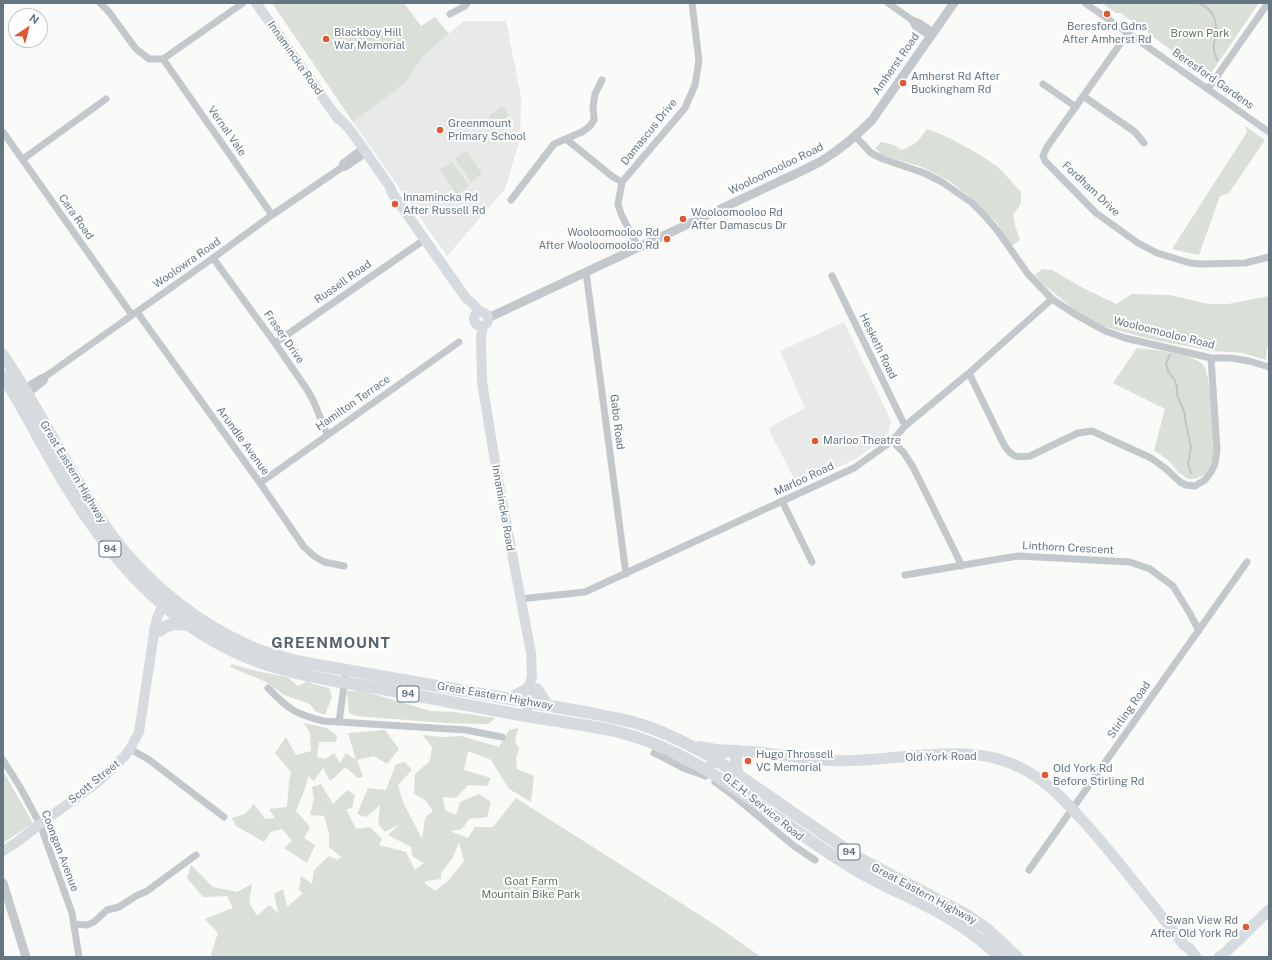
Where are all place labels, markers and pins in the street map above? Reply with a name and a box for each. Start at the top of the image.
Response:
marker: Beresford Gdns After Amherst Rd [1102,9,1112,19]
place label: Beresford Gdns After Amherst Rd [1063,20,1151,46]
place label: Blackboy Hill War Memorial [334,26,405,52]
marker: Blackboy Hill War Memorial [321,34,331,44]
place label: Amherst Rd After Buckingham Rd [911,70,1000,96]
marker: Amherst Rd After Buckingham Rd [898,78,908,88]
place label: Greenmount Primary School [448,117,526,143]
marker: Greenmount Primary School [435,125,445,135]
place label: Innamincka Rd After Russell Rd [403,191,486,217]
marker: Innamincka Rd After Russell Rd [390,199,400,209]
place label: Wooloomooloo Rd After Damascus Dr [691,206,787,232]
marker: Wooloomooloo Rd After Damascus Dr [678,214,688,224]
place label: Wooloomooloo Rd After Wooloomooloo Rd [539,226,659,252]
marker: Wooloomooloo Rd After Wooloomooloo Rd [662,234,672,244]
place label: Marloo Theatre [823,434,901,448]
marker: Marloo Theatre [810,436,820,446]
place label: Hugo Throssell VC Memorial [756,748,833,774]
marker: Hugo Throssell VC Memorial [743,756,753,766]
place label: Old York Rd Before Stirling Rd [1053,762,1144,788]
marker: Old York Rd Before Stirling Rd [1040,770,1050,780]
place label: Swan View Rd After Old York Rd [1150,914,1238,940]
marker: Swan View Rd After Old York Rd [1241,922,1251,932]

